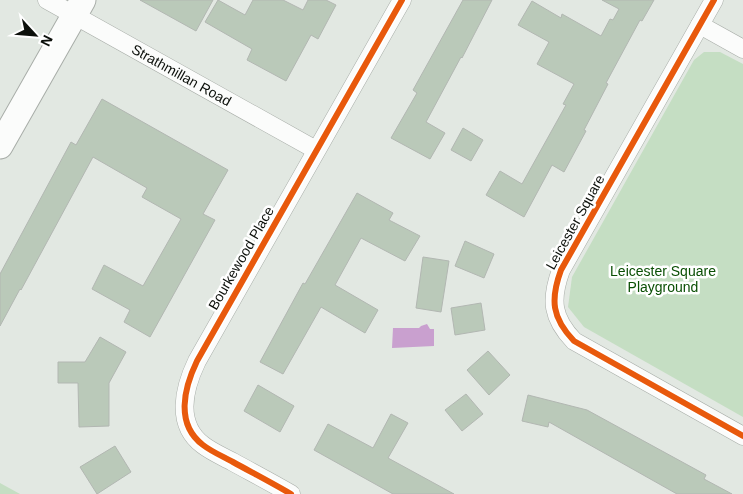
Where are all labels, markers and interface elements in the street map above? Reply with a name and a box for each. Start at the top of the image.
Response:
north arrow [10,10,60,60]
text: N [37,33,56,49]
street label: Strathmillan Road [129,41,234,109]
street label: Leicester Square [542,172,608,272]
street label: Bourkewood Place [205,203,277,313]
park label: Leicester Square Playground [610,263,716,295]

